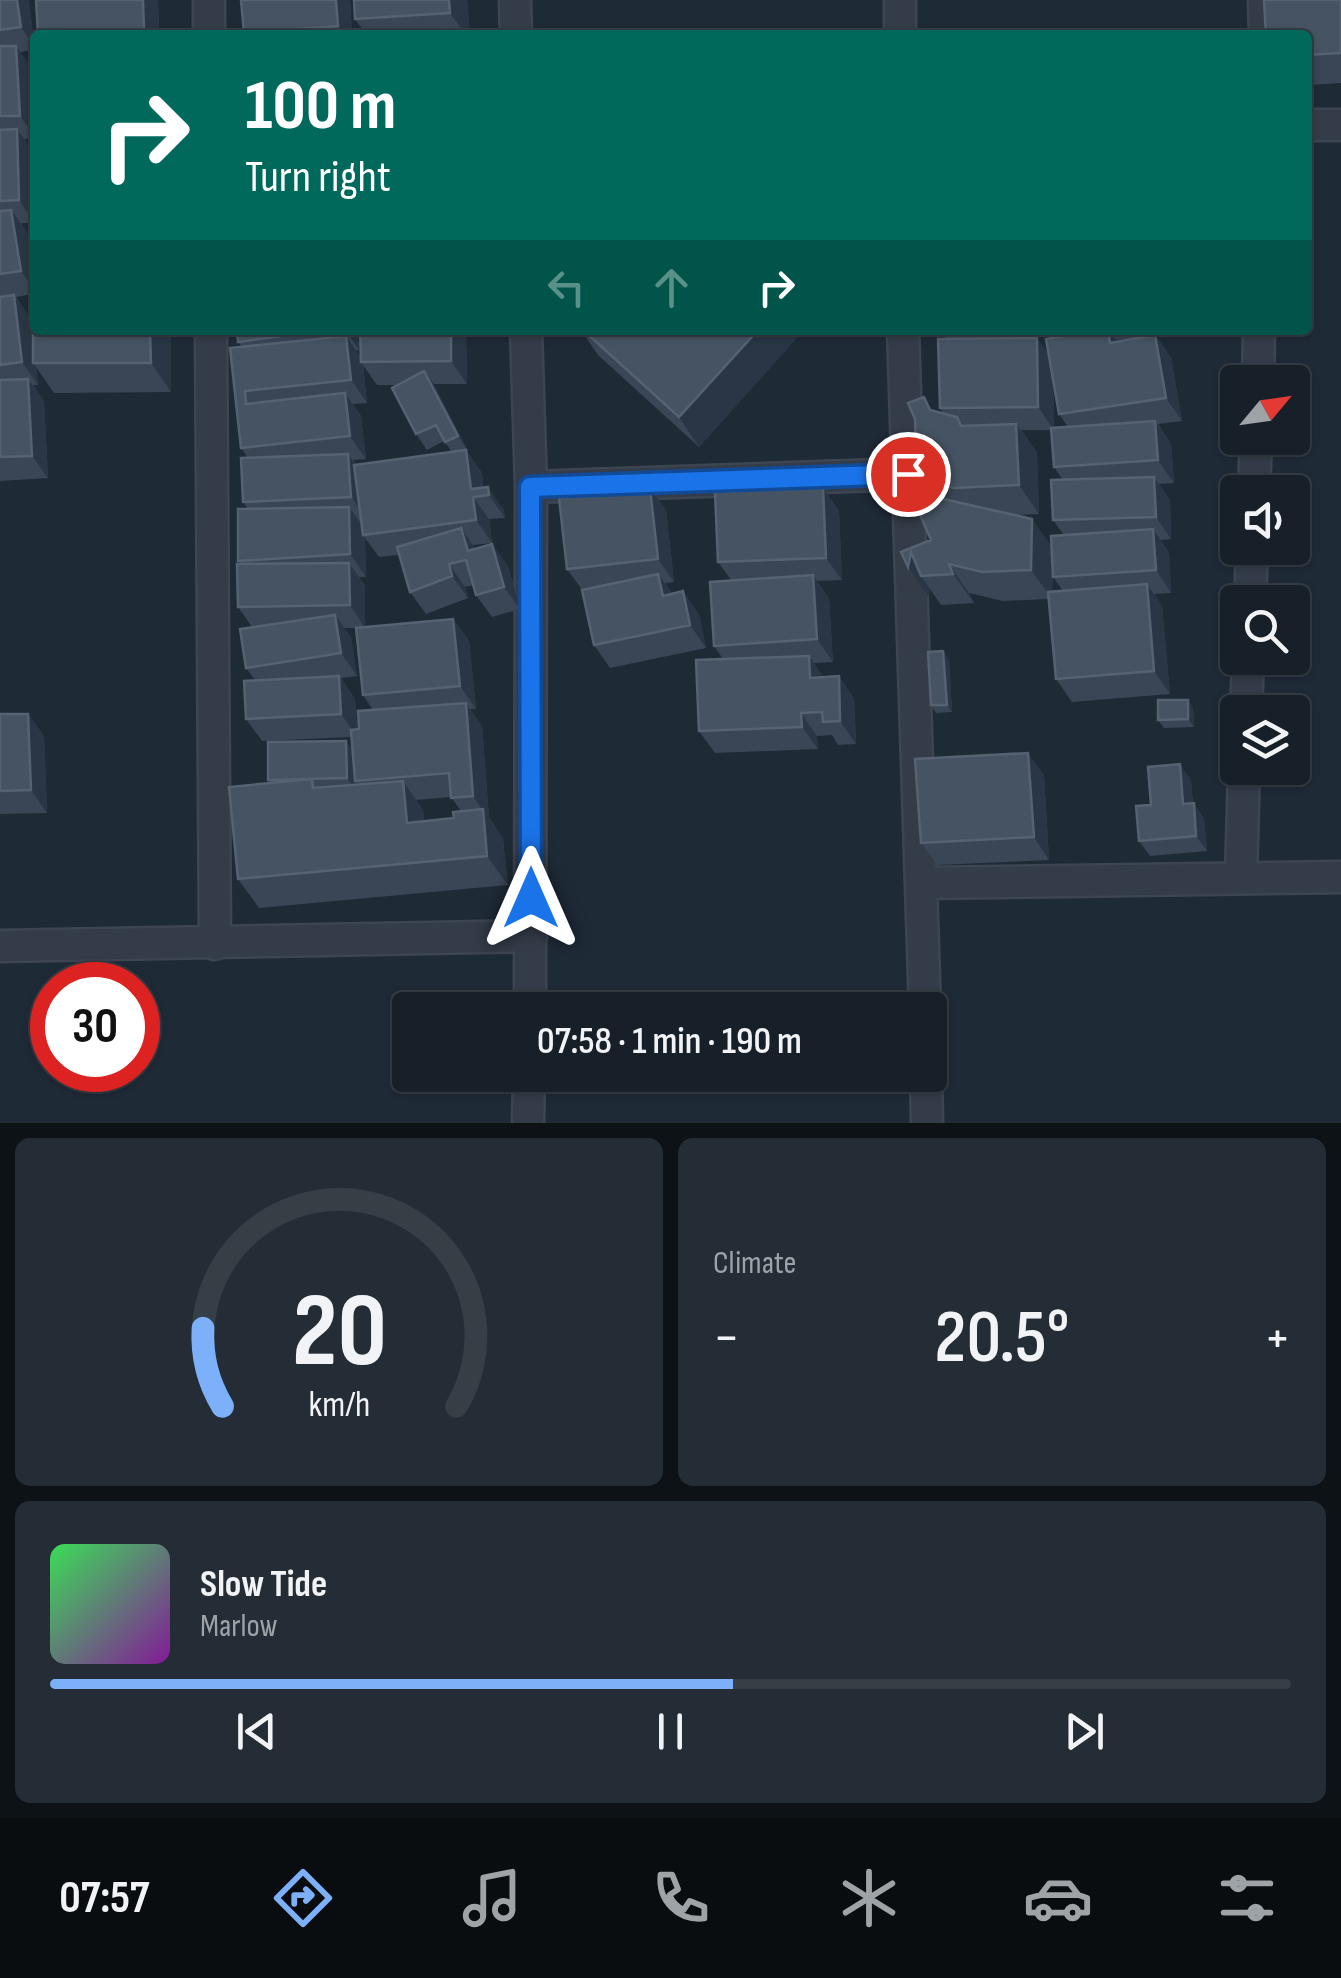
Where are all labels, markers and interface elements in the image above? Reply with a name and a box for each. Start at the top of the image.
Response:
text: 100 m [245,65,396,149]
icon: right [80,70,210,200]
text: Turn right [245,150,391,205]
icon: left [539,260,594,315]
icon: ahead [644,260,699,315]
icon: right [749,260,804,315]
north arrow [1220,365,1310,455]
map controls [1220,365,1310,785]
pin [866,432,951,517]
icon: arrive [881,447,936,502]
button: sound [1220,475,1310,565]
button: search [1220,585,1310,675]
button: layers [1220,695,1310,785]
position arrow [479,846,583,950]
speed limit sign: 30 [30,962,160,1092]
text: 07:58 · 1 min · 190 m [537,1019,802,1064]
text: Climate [713,1244,796,1283]
text: 20 [291,1270,387,1395]
text: 20.5° [934,1293,1070,1384]
text: − [713,1305,740,1372]
text: + [1264,1305,1291,1372]
text: km/h [308,1384,370,1427]
text: Slow Tide [200,1562,327,1607]
text: Marlow [200,1607,278,1646]
icon: previous [229,1704,284,1759]
icon: pause [643,1704,698,1759]
icon: next [1057,1704,1112,1759]
icon: directions [268,1863,338,1933]
icon: music [457,1863,527,1933]
icon: phone [646,1863,716,1933]
icon: climate [834,1863,904,1933]
icon: car [1023,1863,1093,1933]
icon: filters [1212,1863,1282,1933]
text: 07:57 [59,1871,149,1926]

